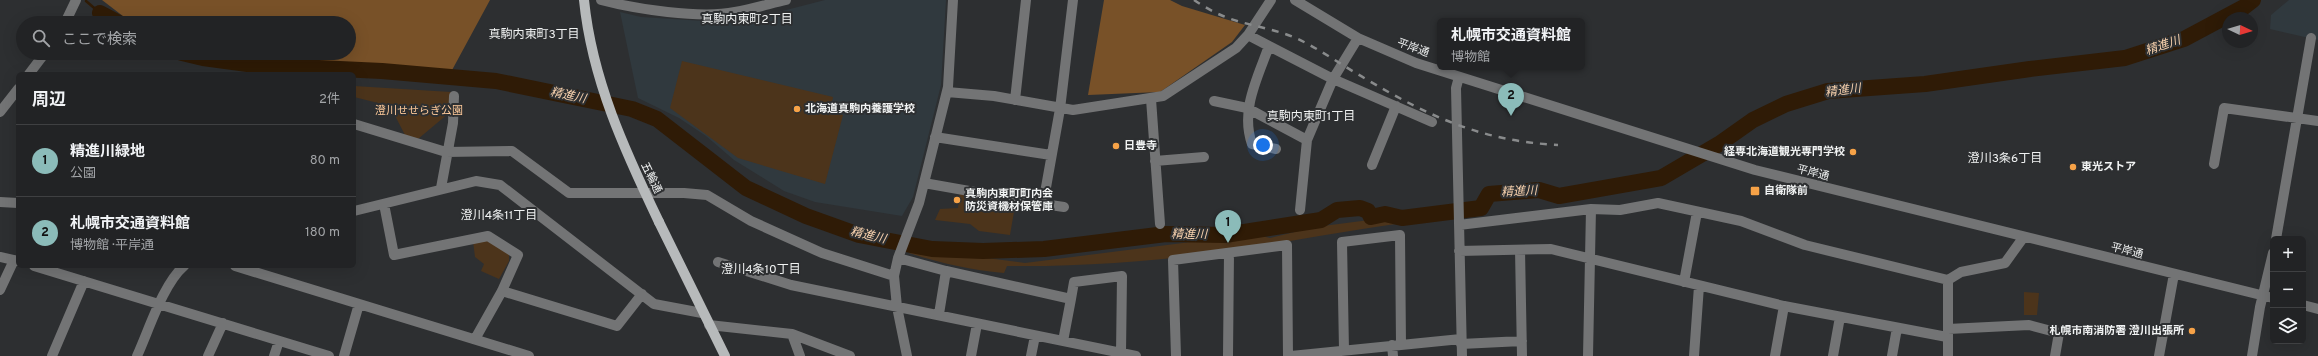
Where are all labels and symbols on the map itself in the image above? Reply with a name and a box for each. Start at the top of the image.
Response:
district label: 真駒内東町2丁目 [701,12,793,28]
north arrow [2222,12,2258,48]
district label: 真駒内東町3丁目 [488,27,580,43]
water label: 精進川 [2143,32,2185,59]
street label: 平岸通 [1395,36,1431,60]
water label: 精進川 [1824,81,1864,101]
pin: 2 [1498,83,1524,116]
water label: 精進川 [549,84,589,108]
place label: 北海道真駒内養護学校 [805,102,915,116]
park label: 澄川せせらぎ公園 [375,104,463,118]
marker: 北海道真駒内養護学校 [792,104,802,114]
district label: 真駒内東町1丁目 [1267,109,1355,125]
your location [1253,135,1273,155]
place label: 日豊寺 [1124,139,1157,153]
marker: 日豊寺 [1111,141,1121,151]
place label: 経専北海道観光専門学校 [1724,145,1845,159]
marker: 経専北海道観光専門学校 [1848,147,1858,157]
district label: 澄川3条6丁目 [1968,151,2042,167]
street label: 五輪通 [637,160,665,196]
place label: 東光ストア [2081,160,2136,174]
street label: 平岸通 [1795,162,1831,184]
marker: 東光ストア [2068,162,2078,172]
water label: 精進川 [1501,183,1539,201]
place label: 自衛隊前 [1764,184,1808,198]
marker: 自衛隊前 [1749,185,1761,197]
place label: 真駒内東町町内会 防災資機材保管庫 [965,187,1053,214]
marker: 真駒内東町町内会 防災資機材保管庫 [952,195,962,205]
district label: 澄川4条11丁目 [461,208,537,224]
pin: 1 [1215,210,1241,243]
water label: 精進川 [849,224,889,248]
water label: 精進川 [1171,227,1209,243]
street label: 平岸通 [2109,240,2145,262]
district label: 澄川4条10丁目 [721,262,801,278]
place label: 札幌市南消防署 澄川出張所 [2049,324,2184,338]
marker: 札幌市南消防署 澄川出張所 [2187,326,2197,336]

